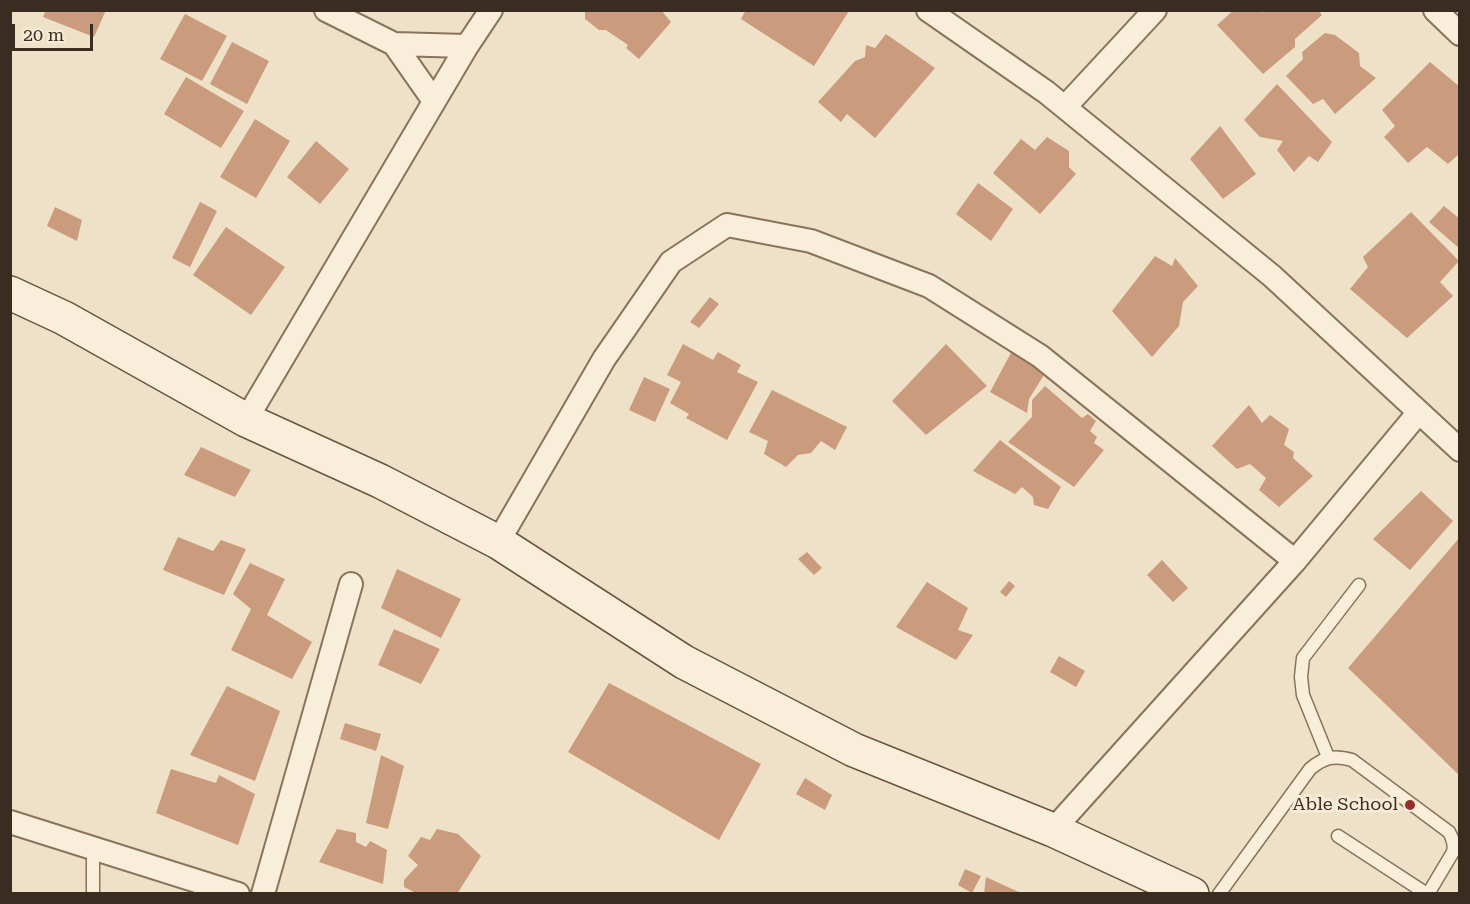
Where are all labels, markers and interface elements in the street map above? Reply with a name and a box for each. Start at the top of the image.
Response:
scale bar [15,12,96,50]
text: 20 m [23,24,64,45]
place label: Able School [1293,794,1398,816]
marker: Able School [1403,798,1417,812]

